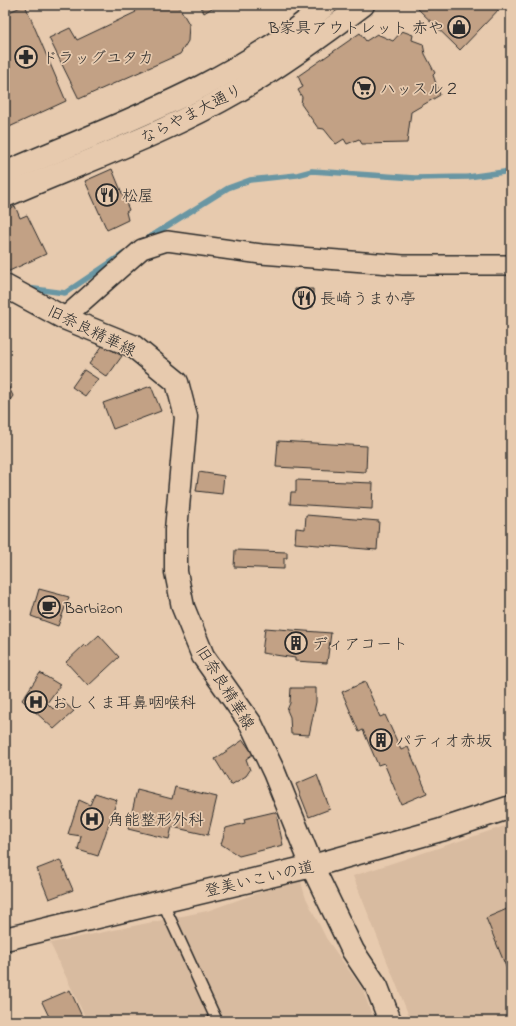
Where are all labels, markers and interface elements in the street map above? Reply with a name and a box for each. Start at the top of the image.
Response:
shop icon: B家具アウトレット 赤や [446,14,472,40]
place label: B家具アウトレット 赤や [268,17,444,41]
pharmacy icon: ドラッグユタカ [13,44,39,70]
place label: ドラッグユタカ [42,47,154,71]
supermarket icon: ハッスル２ [351,75,377,101]
place label: ハッスル２ [380,78,460,102]
street label: ならやま大通り [137,79,247,151]
restaurant icon: 松屋 [94,182,120,208]
place label: 松屋 [122,185,154,209]
restaurant icon: 長崎うまか亭 [291,285,317,311]
place label: 長崎うまか亭 [320,288,416,312]
street label: 旧奈良精華線 [43,300,140,364]
cafe icon: Barbizon [36,594,62,620]
place label: Barbizon [63,597,123,621]
building icon: ディアコート [283,630,309,656]
place label: ディアコート [312,633,408,657]
street label: 旧奈良精華線 [189,641,260,735]
hospital icon: おしくま耳鼻咽喉科 [23,689,49,715]
place label: おしくま耳鼻咽喉科 [52,692,196,716]
building icon: パティオ赤坂 [368,727,394,753]
place label: パティオ赤坂 [396,730,492,754]
hospital icon: 角能整形外科 [79,806,105,832]
place label: 角能整形外科 [108,809,204,833]
street label: 登美いこいの道 [202,856,317,904]

